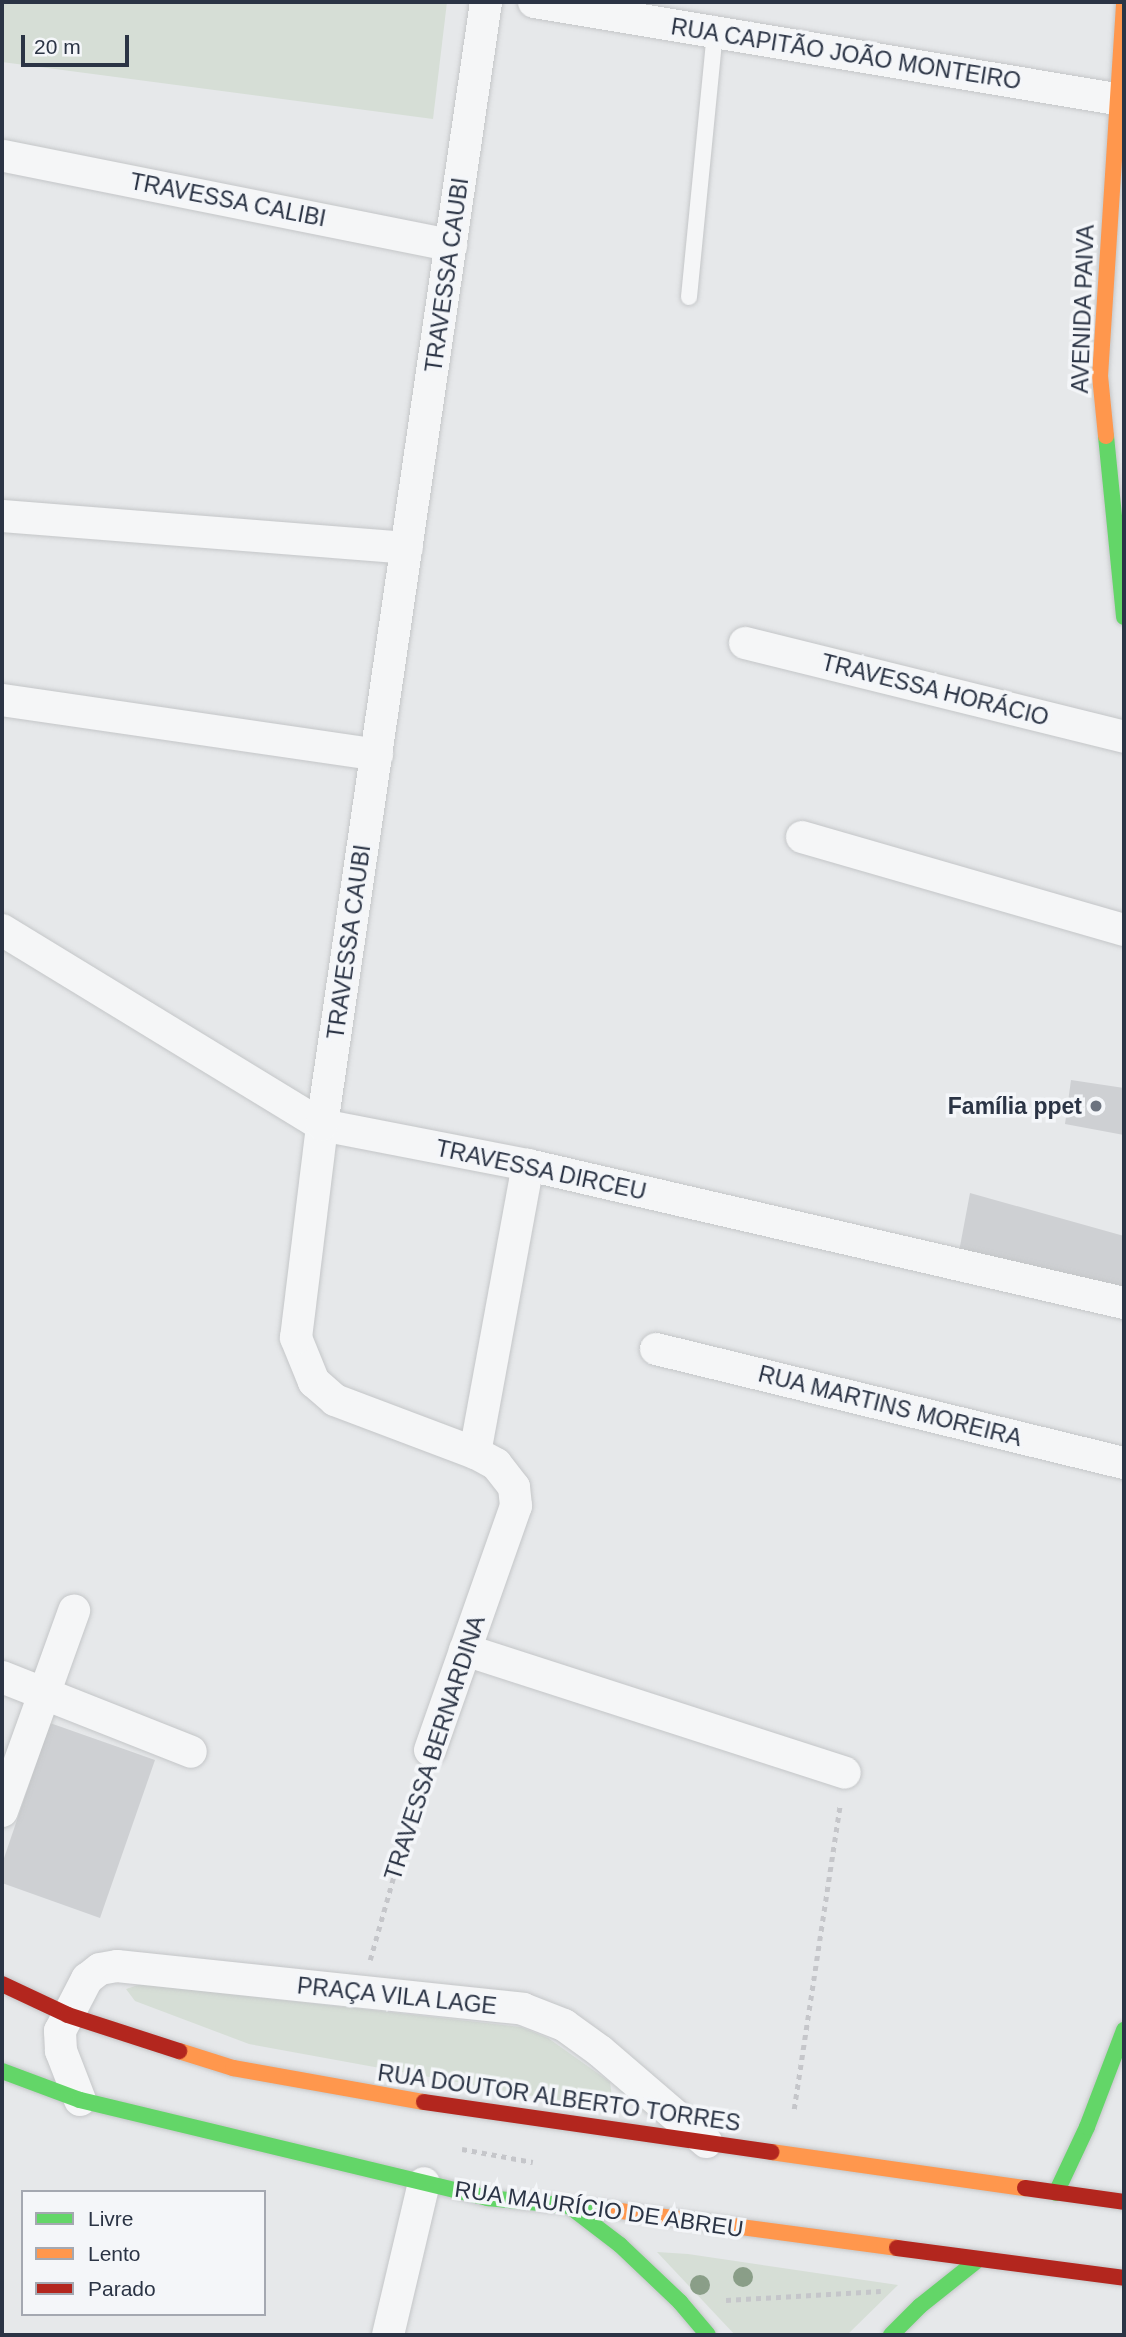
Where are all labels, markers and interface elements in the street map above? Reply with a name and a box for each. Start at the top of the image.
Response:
street label: RUA CAPITÃO JOÃO MONTEIRO [668,13,1024,95]
scale bar [24,21,133,65]
text: 20 m [34,35,81,58]
street label: TRAVESSA CALIBI [127,167,329,233]
street label: TRAVESSA CAUBI [420,175,474,375]
street label: AVENIDA PAIVA [1066,224,1100,394]
street label: TRAVESSA HORÁCIO [818,648,1052,732]
street label: TRAVESSA CAUBI [322,842,376,1042]
place label: Família ppet [948,1092,1082,1120]
marker: Família ppet [1088,1098,1104,1114]
street label: TRAVESSA DIRCEU [433,1134,649,1206]
street label: RUA MARTINS MOREIRA [755,1360,1025,1452]
street label: TRAVESSA BERNARDINA [379,1611,491,1885]
street label: PRAÇA VILA LAGE [294,1972,500,2020]
street label: RUA DOUTOR ALBERTO TORRES [374,2059,744,2137]
street label: RUA MAURÍCIO DE ABREU [452,2175,746,2243]
legend [21,2190,266,2316]
text: Livre [88,2207,134,2230]
text: Lento [88,2242,141,2265]
text: Parado [88,2277,156,2300]

